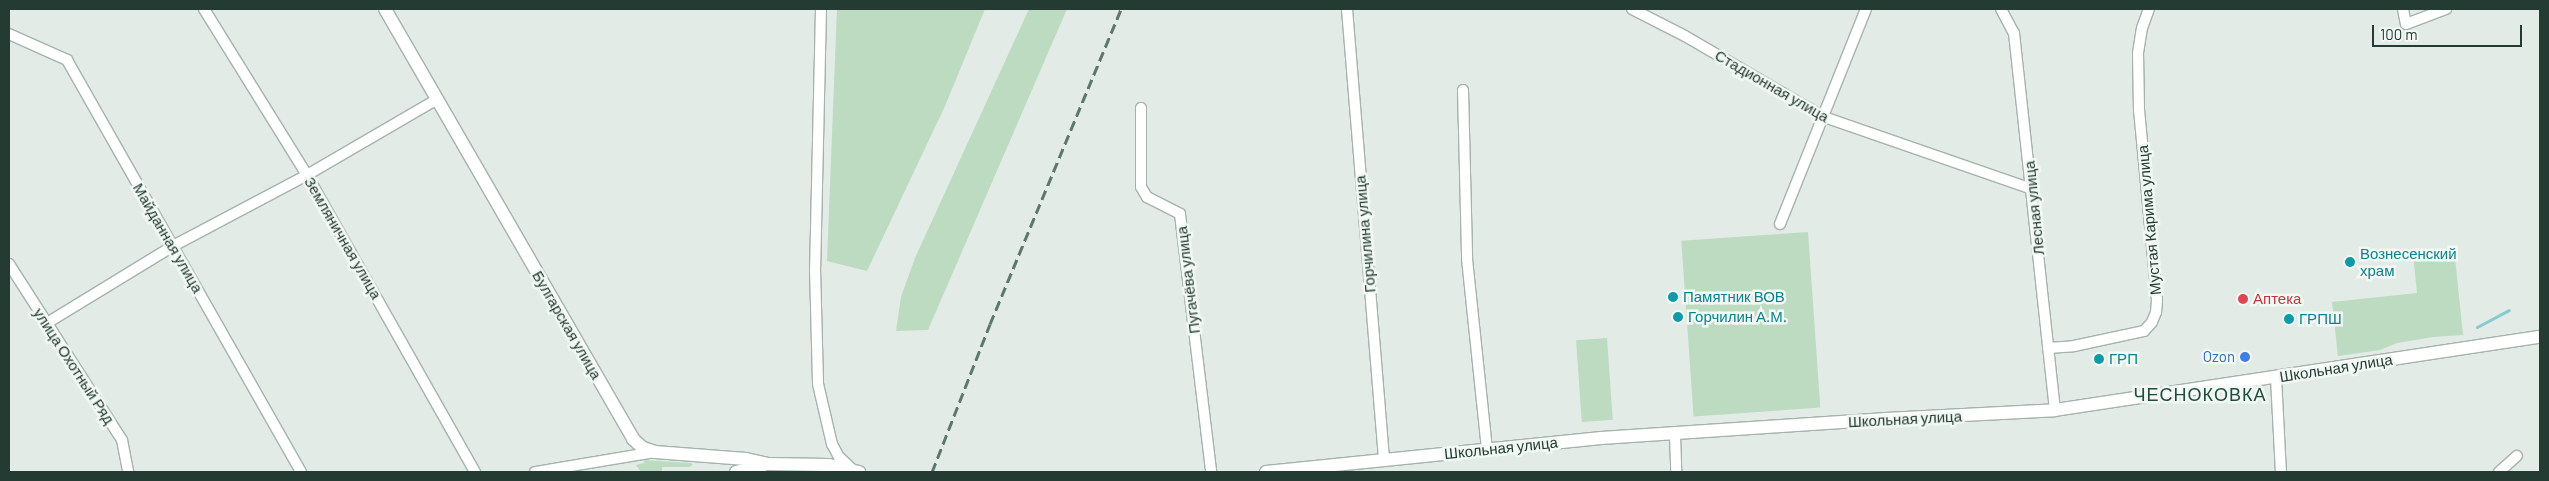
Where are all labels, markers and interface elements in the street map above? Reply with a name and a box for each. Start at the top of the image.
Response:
scale bar [2374,15,2524,47]
text: 100 m [2380,25,2418,43]
street label: Стадионная улица [1712,46,1832,126]
street label: Мустая Карима улица [2133,144,2165,296]
street label: Лесная улица [2020,160,2048,256]
street label: Земляничная улица [301,174,385,302]
street label: Горчилина улица [1351,175,1379,293]
street label: Майданная улица [129,180,207,296]
street label: Пугачёва улица [1172,225,1204,335]
place label: Вознесенский храм [2360,244,2457,279]
marker: Вознесенский храм [2344,256,2356,268]
street label: Булгарская улица [529,268,605,382]
place label: Памятник ВОВ [1683,288,1785,306]
place label: Аптека [2253,290,2301,308]
marker: Памятник ВОВ [1667,291,1679,303]
marker: Аптека [2237,293,2249,305]
street label: улица Охотный Ряд [30,305,118,427]
place label: Горчилин А.М. [1688,308,1787,326]
place label: ГРПШ [2299,310,2342,328]
marker: Горчилин А.М. [1672,311,1684,323]
marker: ГРПШ [2283,313,2295,325]
place label: Ozon [2203,348,2235,366]
place label: ГРП [2109,350,2138,368]
street label: Школьная улица [2278,350,2394,386]
marker: Ozon [2239,351,2251,363]
marker: ГРП [2093,353,2105,365]
district label: ЧЕСНОКОВКА [2132,383,2268,405]
street label: Школьная улица [1848,407,1962,431]
street label: Школьная улица [1443,433,1559,463]

